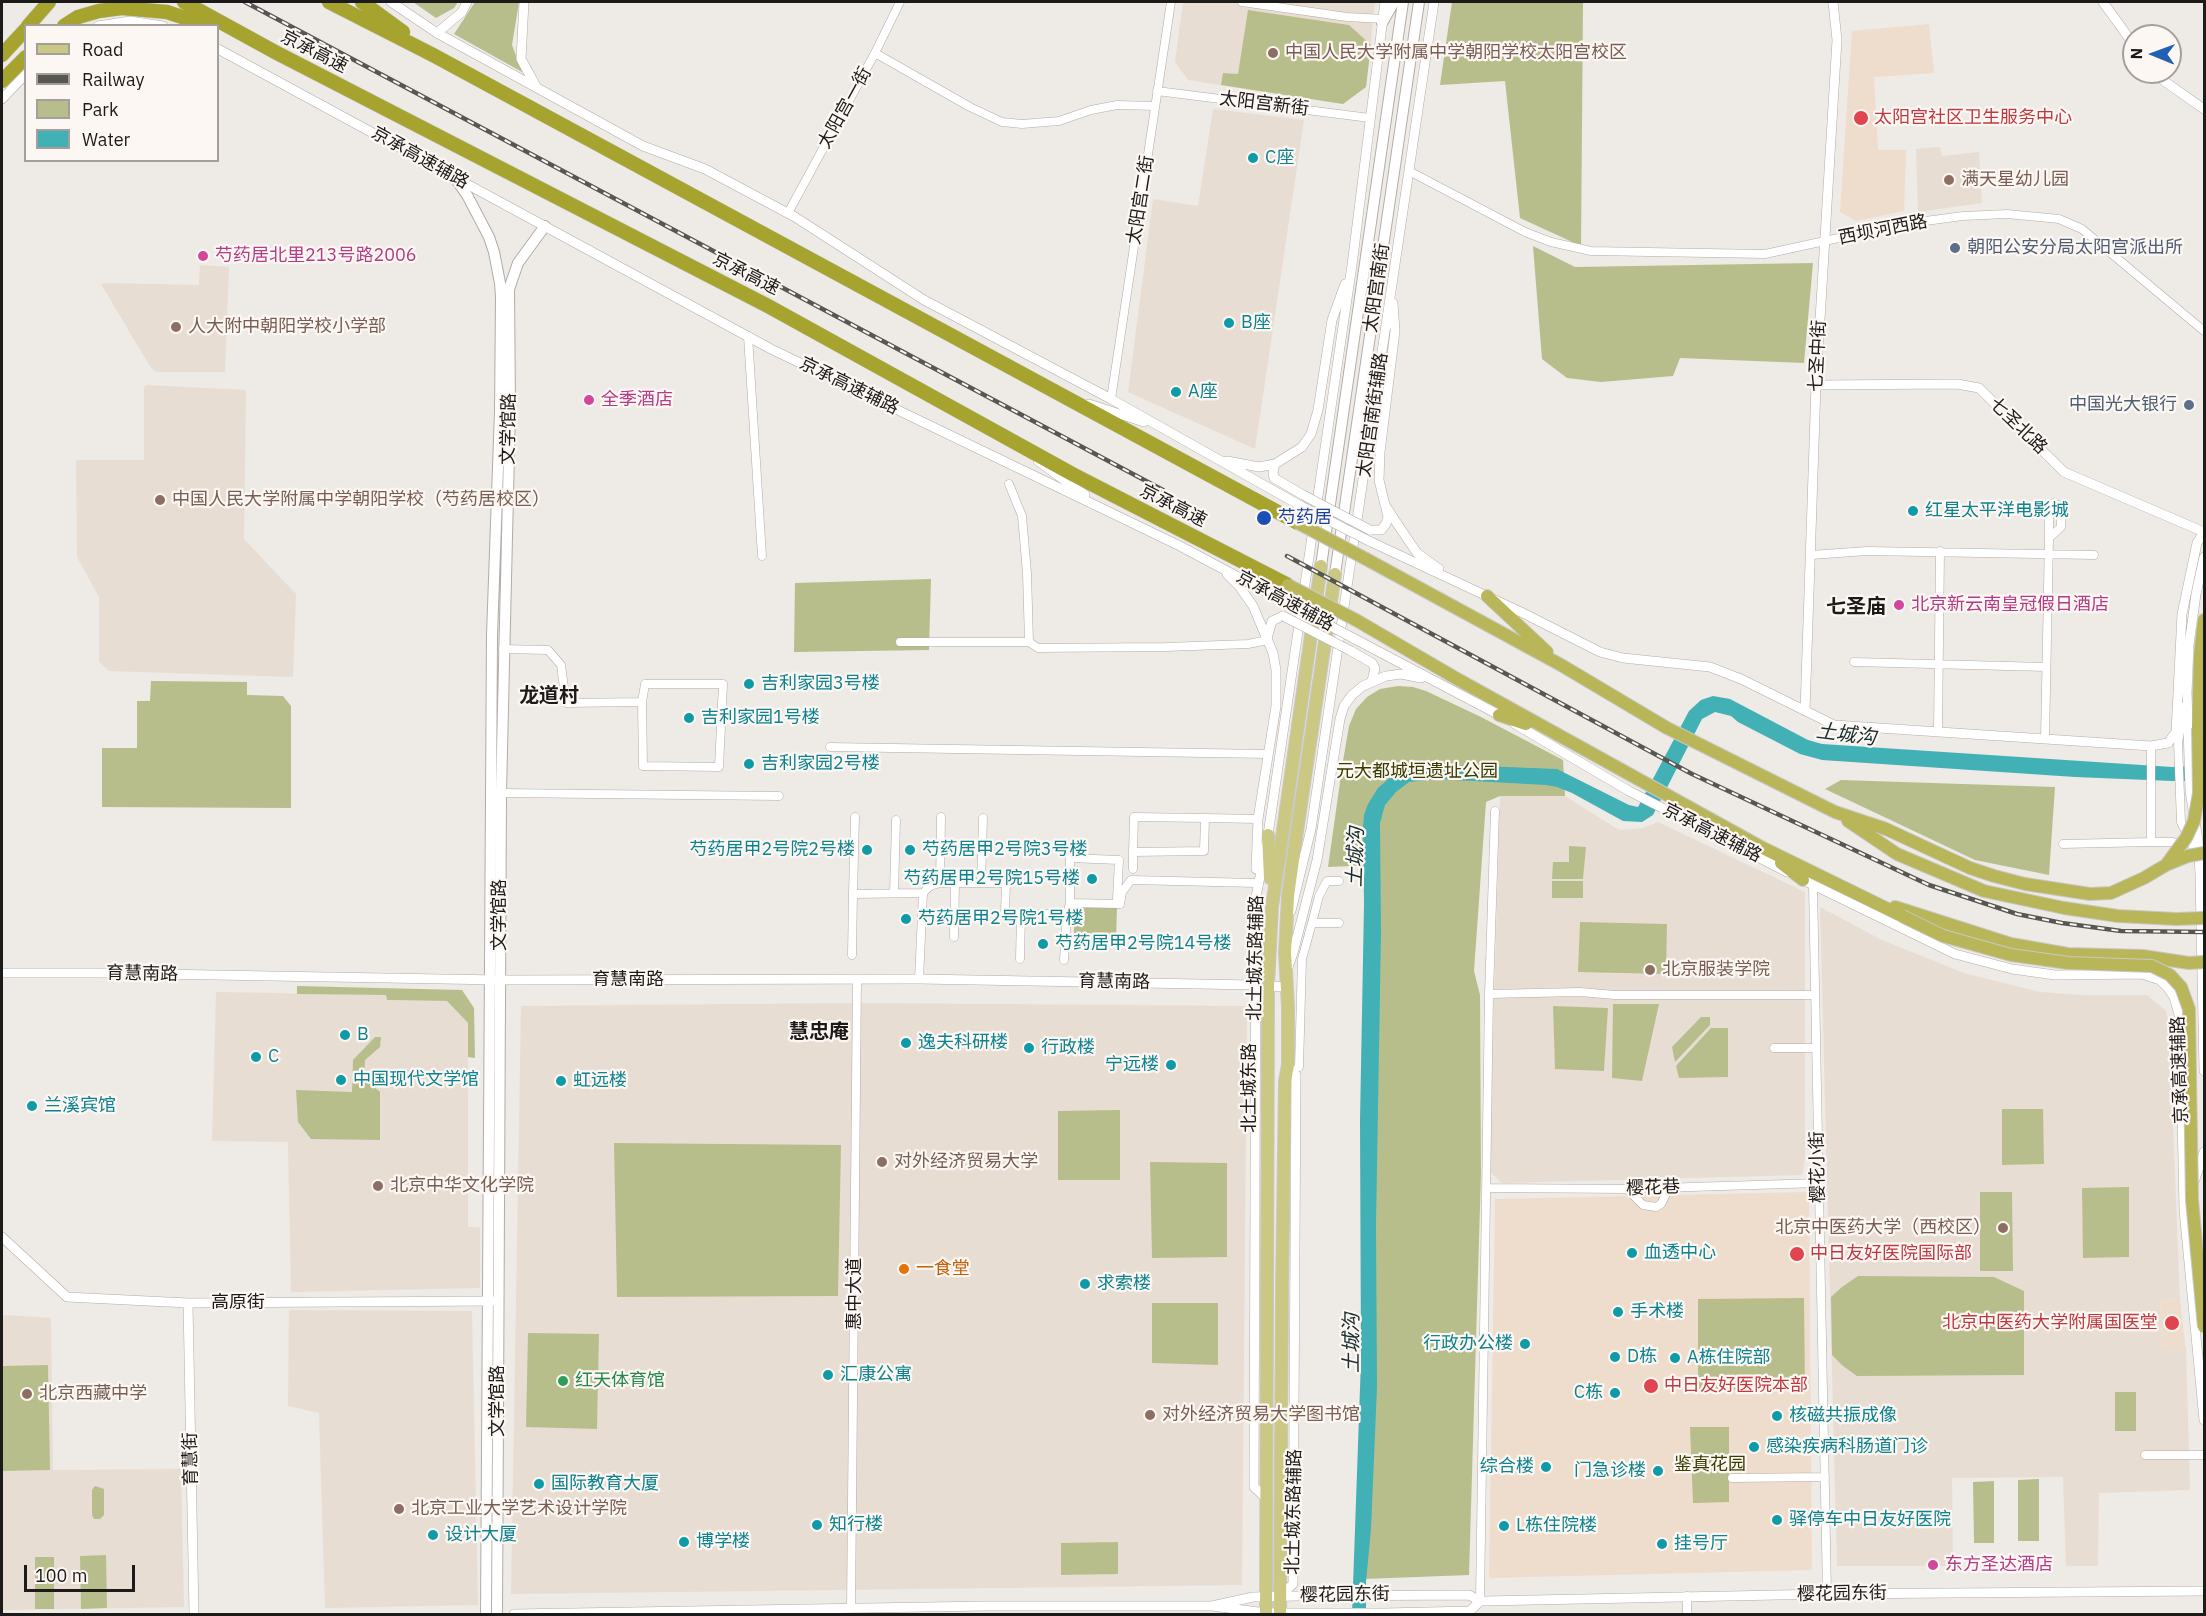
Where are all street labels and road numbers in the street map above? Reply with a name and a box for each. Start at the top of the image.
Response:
street label: 京承高速 [277,26,351,78]
street label: 太阳宫一街 [814,63,876,153]
street label: 太阳宫新街 [1218,88,1310,120]
street label: 京承高速辅路 [368,122,472,194]
street label: 太阳宫二街 [1123,154,1159,246]
street label: 西坝河西路 [1837,211,1929,249]
street label: 太阳宫南街 [1360,242,1394,334]
street label: 京承高速 [709,248,783,300]
street label: 七圣中街 [1805,319,1831,393]
street label: 太阳宫南街辅路 [1354,351,1392,479]
street label: 京承高速辅路 [796,353,902,419]
street label: 文学馆路 [498,393,520,465]
street label: 七圣北路 [1985,393,2051,459]
street label: 京承高速 [1136,480,1210,532]
street label: 京承高速辅路 [1232,566,1338,636]
street label: 京承高速辅路 [1659,799,1765,867]
street label: 文学馆路 [489,879,511,951]
street label: 北土城东路辅路 [1244,895,1268,1021]
street label: 育慧南路 [106,963,178,985]
street label: 育慧南路 [592,969,664,991]
street label: 育慧南路 [1078,971,1150,993]
street label: 京承高速辅路 [2167,1016,2193,1124]
street label: 北土城东路 [1239,1043,1261,1133]
street label: 樱花小街 [1807,1131,1829,1203]
street label: 樱花巷 [1626,1176,1680,1200]
street label: 惠中大道 [844,1258,866,1330]
street label: 高原街 [211,1292,265,1314]
street label: 文学馆路 [487,1365,509,1437]
street label: 育慧街 [180,1432,202,1486]
street label: 北土城东路辅路 [1282,1449,1306,1575]
street label: 樱花园东街 [1797,1582,1887,1606]
street label: 樱花园东街 [1300,1583,1390,1607]

